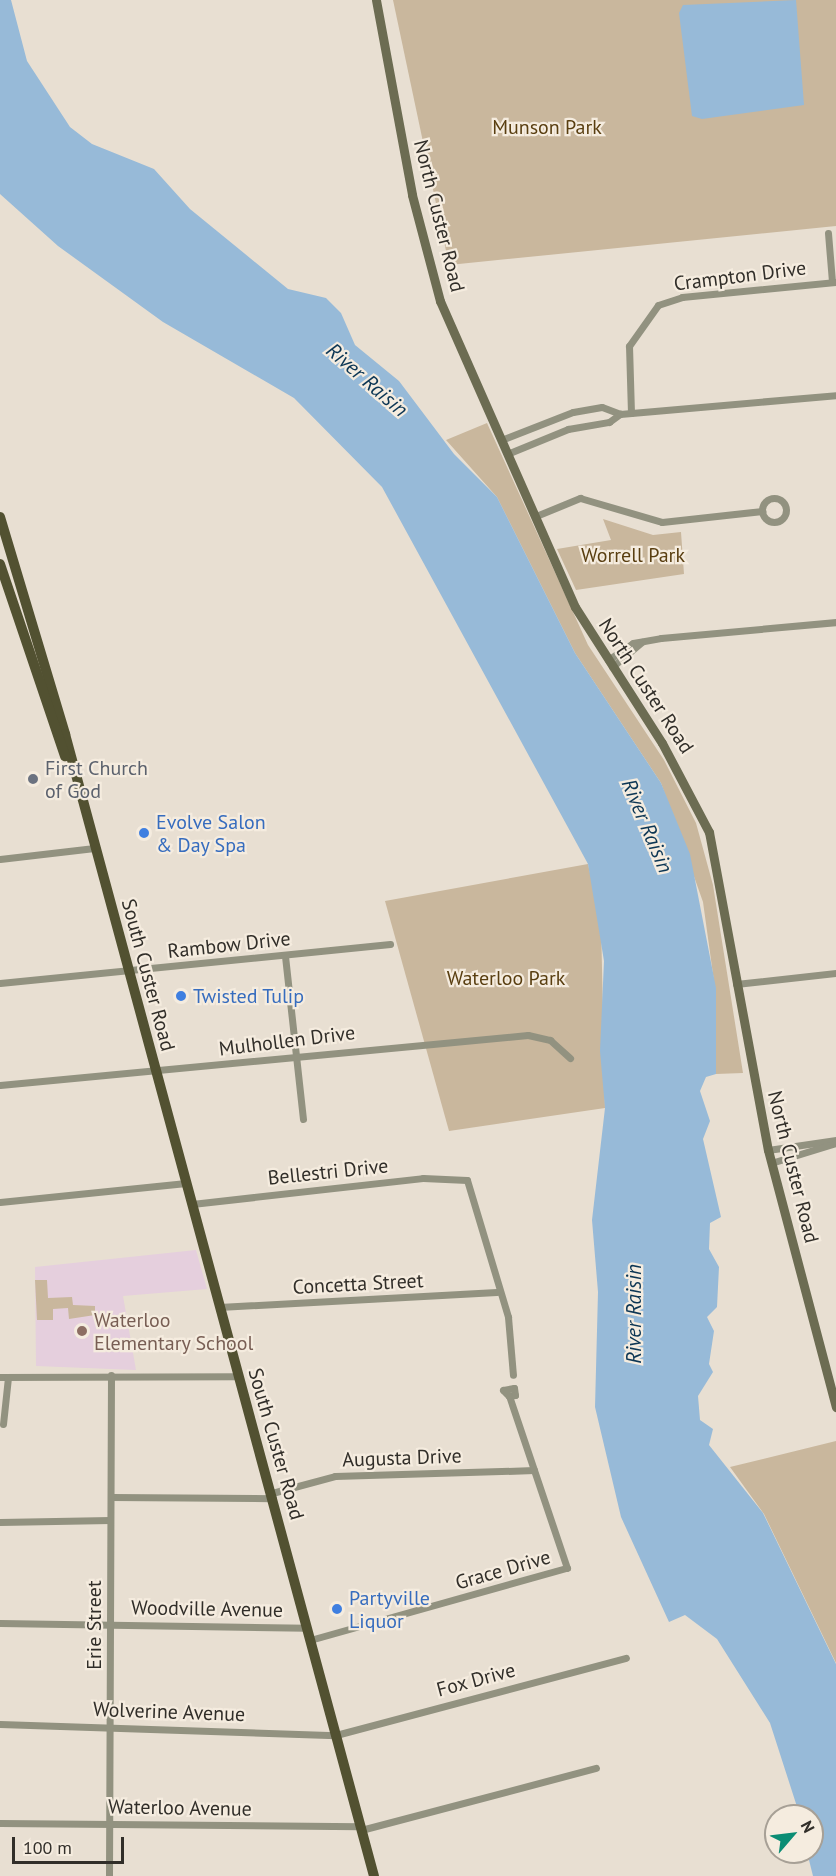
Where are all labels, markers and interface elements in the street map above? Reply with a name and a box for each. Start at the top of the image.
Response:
park label: Munson Park [492,115,602,139]
street label: North Custer Road [408,137,470,295]
street label: Crampton Drive [672,256,808,296]
water label: River Raisin [321,338,413,422]
park label: Worrell Park [581,543,685,567]
street label: North Custer Road [593,614,699,758]
place label: First Church of God [45,756,148,803]
marker: First Church of God [26,772,40,786]
water label: River Raisin [616,775,678,877]
place label: Evolve Salon & Day Spa [156,810,266,857]
marker: Evolve Salon & Day Spa [137,826,151,840]
street label: South Custer Road [116,896,180,1054]
street label: Rambow Drive [166,927,292,963]
park label: Waterloo Park [447,966,565,990]
place label: Twisted Tulip [193,984,305,1008]
marker: Twisted Tulip [174,989,188,1003]
street label: Mulhollen Drive [218,1021,356,1061]
street label: North Custer Road [762,1088,824,1246]
street label: Bellestri Drive [266,1154,390,1190]
water label: River Raisin [621,1264,647,1364]
street label: Concetta Street [292,1269,424,1299]
place label: Waterloo Elementary School [94,1308,254,1355]
marker: Waterloo Elementary School [75,1324,89,1338]
street label: South Custer Road [243,1365,309,1523]
street label: Augusta Drive [342,1444,462,1472]
street label: Grace Drive [453,1545,553,1595]
street label: Erie Street [82,1580,106,1670]
place label: Partyville Liquor [349,1586,430,1633]
street label: Woodville Avenue [131,1596,283,1622]
marker: Partyville Liquor [330,1602,344,1616]
street label: Fox Drive [434,1658,518,1702]
street label: Wolverine Avenue [92,1697,246,1727]
street label: Waterloo Avenue [108,1795,252,1821]
north arrow [764,1804,824,1864]
text: N [797,1817,819,1836]
scale bar [15,1825,128,1863]
text: 100 m [23,1836,72,1859]

